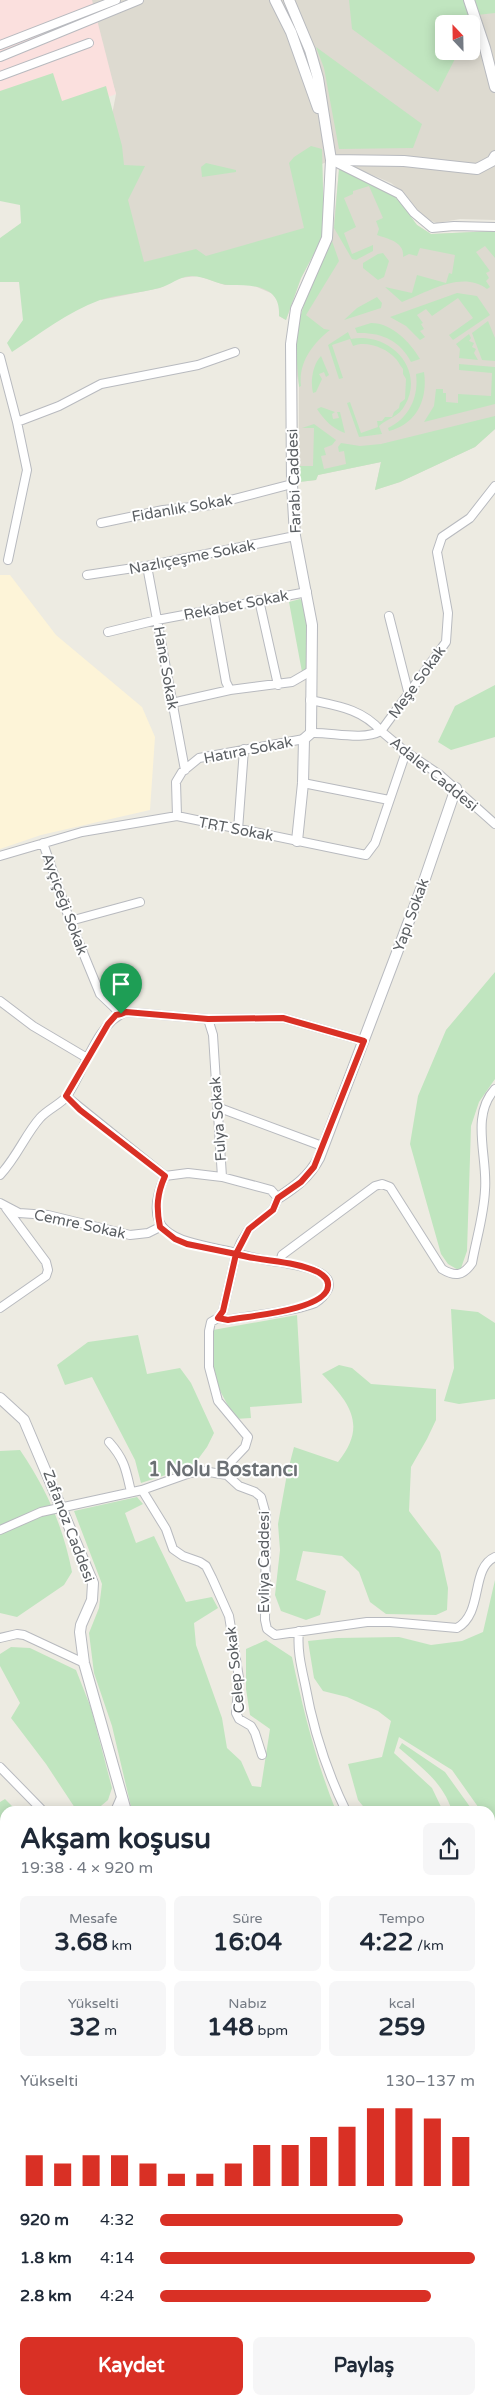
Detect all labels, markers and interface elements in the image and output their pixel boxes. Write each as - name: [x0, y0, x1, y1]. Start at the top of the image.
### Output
- north arrow: [435, 15, 480, 60]
- map controls: [435, 15, 480, 60]
- street label: Farabi Caddesi: [283, 428, 305, 534]
- street label: Fidanlık Sokak: [130, 490, 234, 526]
- street label: Nazlıçeşme Sokak: [127, 536, 257, 578]
- street label: Rekabet Sokak: [182, 586, 290, 624]
- street label: Hane Sokak: [150, 625, 182, 711]
- street label: Meşe Sokak: [385, 642, 449, 722]
- street label: Hatıra Sokak: [202, 733, 294, 767]
- street label: Adalet Caddesi: [386, 733, 482, 815]
- street label: TRT Sokak: [197, 813, 275, 845]
- street label: Ayçiçeği Sokak: [38, 851, 92, 957]
- street label: Yapı Sokak: [389, 876, 433, 954]
- pin: [100, 963, 142, 1014]
- icon: arrive: [107, 970, 135, 998]
- street label: Fulya Sokak: [206, 1076, 230, 1162]
- street label: Cemre Sokak: [32, 1205, 128, 1243]
- district label: 1 Nolu Bostancı: [148, 1458, 298, 1482]
- street label: Zafanoz Caddesi: [39, 1467, 99, 1585]
- street label: Evliya Caddesi: [255, 1511, 273, 1613]
- street label: Celep Sokak: [221, 1626, 249, 1714]
- text: Akşam koşusu: [20, 1822, 211, 1856]
- button: share: [423, 1823, 475, 1875]
- text: 19:38 · 4 × 920 m: [20, 1858, 153, 1878]
- text: Mesafe: [69, 1910, 117, 1927]
- text: Süre: [232, 1910, 263, 1927]
- text: Tempo: [379, 1910, 425, 1927]
- text: 3.68: [54, 1927, 108, 1957]
- text: 16:04: [213, 1927, 282, 1957]
- text: 4:22: [360, 1927, 413, 1957]
- text: km: [108, 1937, 132, 1954]
- text: /km: [413, 1937, 444, 1954]
- text: Yükselti: [68, 1995, 119, 2012]
- text: Nabız: [228, 1995, 267, 2012]
- text: kcal: [389, 1995, 415, 2012]
- text: 32: [69, 2012, 101, 2042]
- text: 148: [207, 2012, 254, 2042]
- text: 259: [378, 2012, 425, 2042]
- text: m: [101, 2022, 117, 2039]
- text: bpm: [254, 2022, 288, 2039]
- text: Yükselti: [20, 2071, 78, 2091]
- text: 130–137 m: [385, 2071, 475, 2091]
- text: 920 m: [20, 2210, 69, 2230]
- text: 4:32: [100, 2210, 134, 2230]
- text: 1.8 km: [20, 2248, 72, 2268]
- text: 4:14: [100, 2248, 134, 2268]
- text: 2.8 km: [20, 2286, 72, 2306]
- text: 4:24: [100, 2286, 134, 2306]
- button: Kaydet: [20, 2337, 243, 2395]
- button: Paylaş: [253, 2337, 475, 2395]

